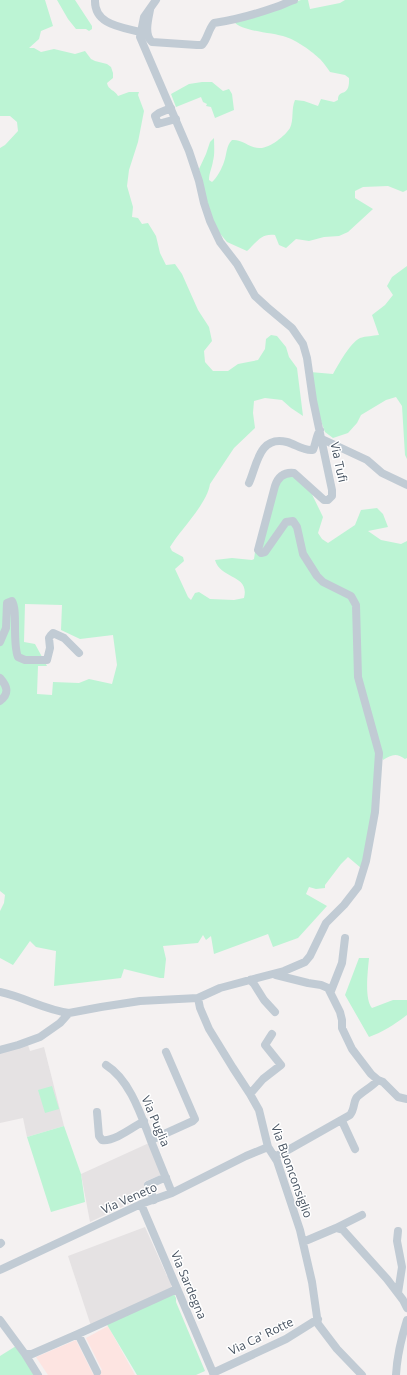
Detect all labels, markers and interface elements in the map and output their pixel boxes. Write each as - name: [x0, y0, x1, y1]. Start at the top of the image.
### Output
- street label: Via Tufi: [326, 440, 352, 484]
- street label: Via Puglia: [138, 1093, 174, 1149]
- street label: Via Buonconsiglio: [267, 1122, 317, 1220]
- street label: Via Veneto: [98, 1178, 160, 1218]
- street label: Via Sardegna: [167, 1248, 211, 1322]
- street label: Via Ca' Rotte: [226, 1313, 296, 1359]

